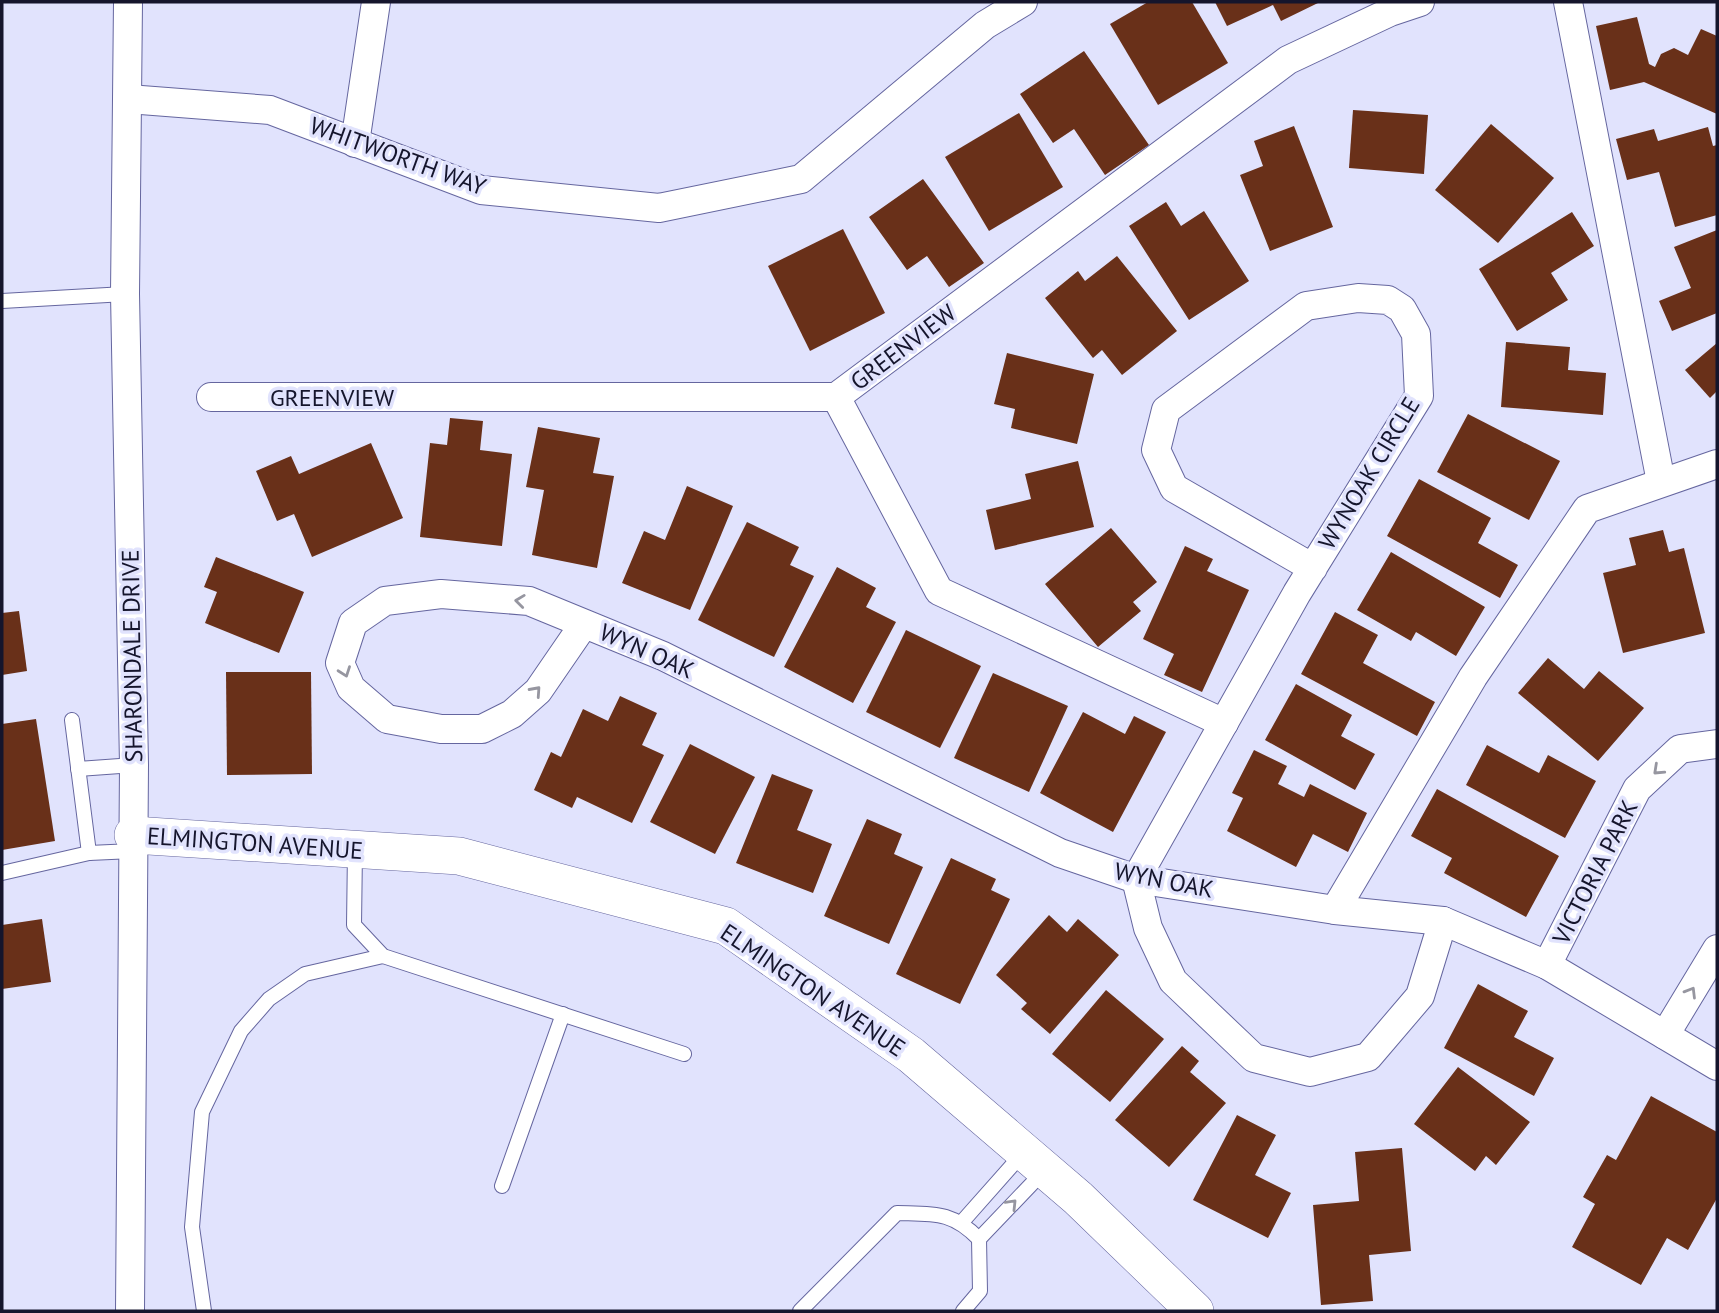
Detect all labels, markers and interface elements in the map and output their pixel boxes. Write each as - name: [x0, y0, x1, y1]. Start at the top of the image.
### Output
- street label: WHITWORTH WAY: [306, 110, 491, 202]
- street label: GREENVIEW: [844, 297, 962, 397]
- street label: GREENVIEW: [270, 382, 394, 413]
- street label: WYNOAK CIRCLE: [1311, 391, 1427, 555]
- street label: SHARONDALE DRIVE: [115, 549, 149, 763]
- one-way arrow: [515, 594, 526, 609]
- street label: WYN OAK: [595, 616, 699, 686]
- one-way arrow: [337, 666, 351, 678]
- one-way arrow: [528, 686, 540, 699]
- one-way arrow: [1653, 761, 1666, 774]
- street label: VICTORIA PARK: [1545, 795, 1645, 950]
- street label: ELMINGTON AVENUE: [146, 820, 364, 866]
- street label: WYN OAK: [1112, 855, 1216, 905]
- street label: ELMINGTON AVENUE: [715, 917, 911, 1063]
- one-way arrow: [1683, 987, 1696, 1000]
- one-way arrow: [1004, 1199, 1017, 1212]

